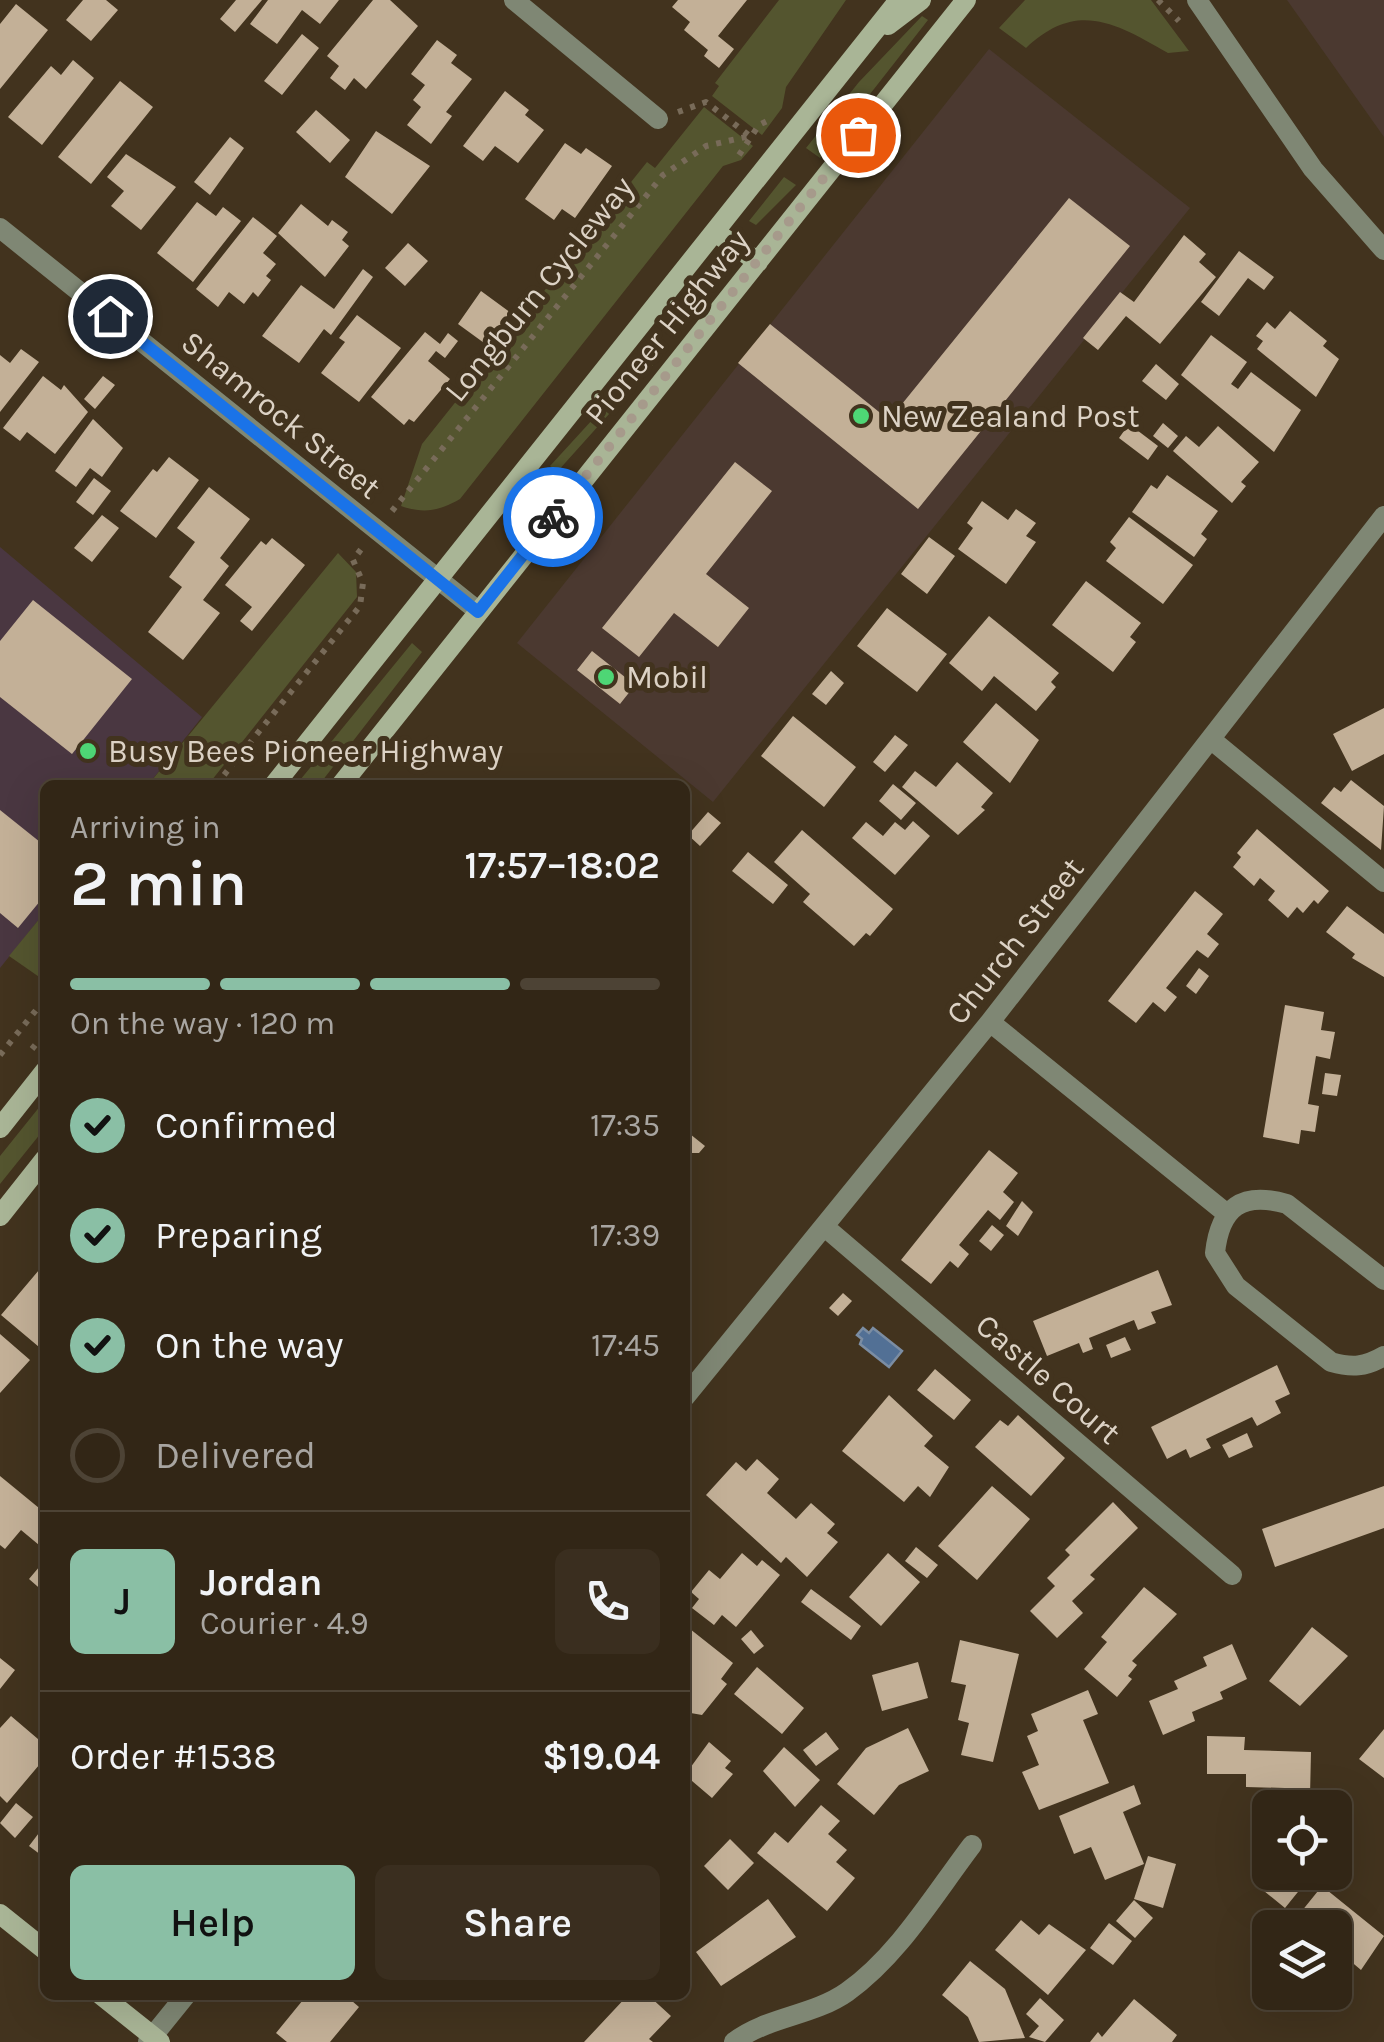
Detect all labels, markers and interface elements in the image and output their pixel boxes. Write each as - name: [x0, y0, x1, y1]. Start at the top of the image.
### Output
- pin: [816, 93, 901, 178]
- icon: bag: [831, 108, 886, 163]
- street label: Longburn Cycleway: [437, 169, 641, 409]
- street label: Pioneer Highway: [577, 222, 757, 432]
- pin: [68, 274, 153, 359]
- icon: home: [83, 289, 138, 344]
- street label: Shamrock Street: [174, 323, 388, 507]
- place label: New Zealand Post: [881, 398, 1140, 435]
- marker: New Zealand Post: [850, 405, 872, 427]
- courier: [503, 467, 603, 567]
- icon: bike: [526, 490, 581, 545]
- place label: Mobil: [626, 659, 708, 696]
- marker: Mobil: [595, 666, 617, 688]
- place label: Busy Bees Pioneer Highway: [108, 733, 503, 770]
- marker: Busy Bees Pioneer Highway: [77, 740, 99, 762]
- text: Arriving in: [70, 809, 221, 846]
- text: 17:57–18:02: [465, 843, 660, 888]
- text: 2 min: [70, 845, 247, 921]
- street label: Church Street: [939, 850, 1091, 1032]
- text: On the way · 120 m: [70, 1005, 335, 1042]
- icon: check: [70, 1098, 125, 1153]
- text: Confirmed: [155, 1103, 338, 1148]
- text: 17:35: [590, 1107, 660, 1144]
- icon: check: [70, 1208, 125, 1263]
- text: Preparing: [155, 1213, 322, 1258]
- text: 17:39: [590, 1217, 660, 1254]
- street label: Castle Court: [968, 1306, 1128, 1452]
- icon: check: [70, 1318, 125, 1373]
- text: On the way: [155, 1323, 343, 1368]
- text: 17:45: [591, 1327, 660, 1364]
- text: Delivered: [155, 1433, 316, 1478]
- button: phone: [555, 1549, 660, 1654]
- text: Jordan: [200, 1560, 323, 1605]
- text: J: [114, 1579, 131, 1624]
- text: Courier · 4.9: [200, 1605, 369, 1642]
- text: Order #1538: [70, 1734, 277, 1779]
- text: $19.04: [542, 1734, 660, 1779]
- map controls: [1252, 1790, 1352, 2010]
- button: locate: [1252, 1790, 1352, 1890]
- button: Help: [70, 1865, 355, 1980]
- button: Share: [375, 1865, 660, 1980]
- button: layers: [1252, 1910, 1352, 2010]

